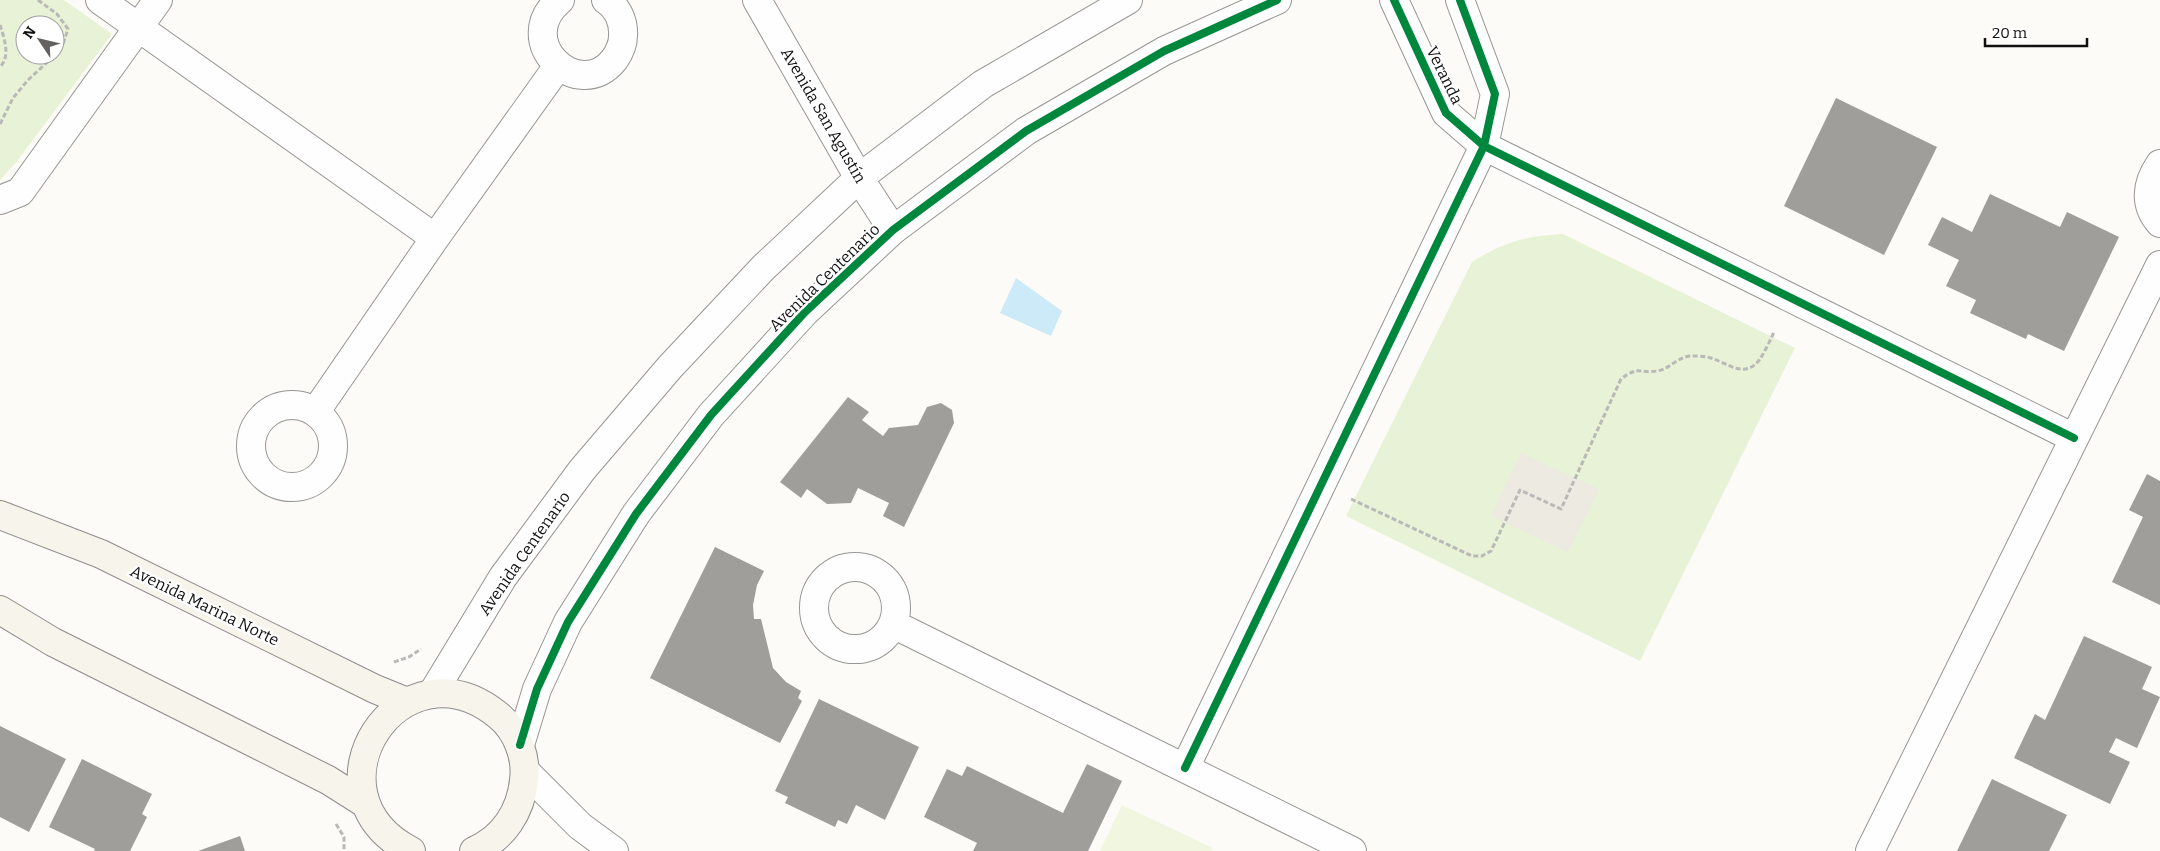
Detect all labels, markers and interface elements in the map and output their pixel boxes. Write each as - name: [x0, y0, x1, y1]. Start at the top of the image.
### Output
- north arrow: [15, 15, 65, 65]
- scale bar: [1985, 15, 2088, 47]
- text: N: [20, 23, 40, 42]
- text: 20 m: [1992, 24, 2028, 42]
- street label: Veranda: [1422, 43, 1467, 108]
- street label: Avenida San Agustín: [777, 44, 870, 186]
- street label: Avenida Centenario: [765, 220, 884, 335]
- street label: Avenida Centenario: [475, 488, 574, 619]
- street label: Avenida Marina Norte: [127, 561, 282, 650]

